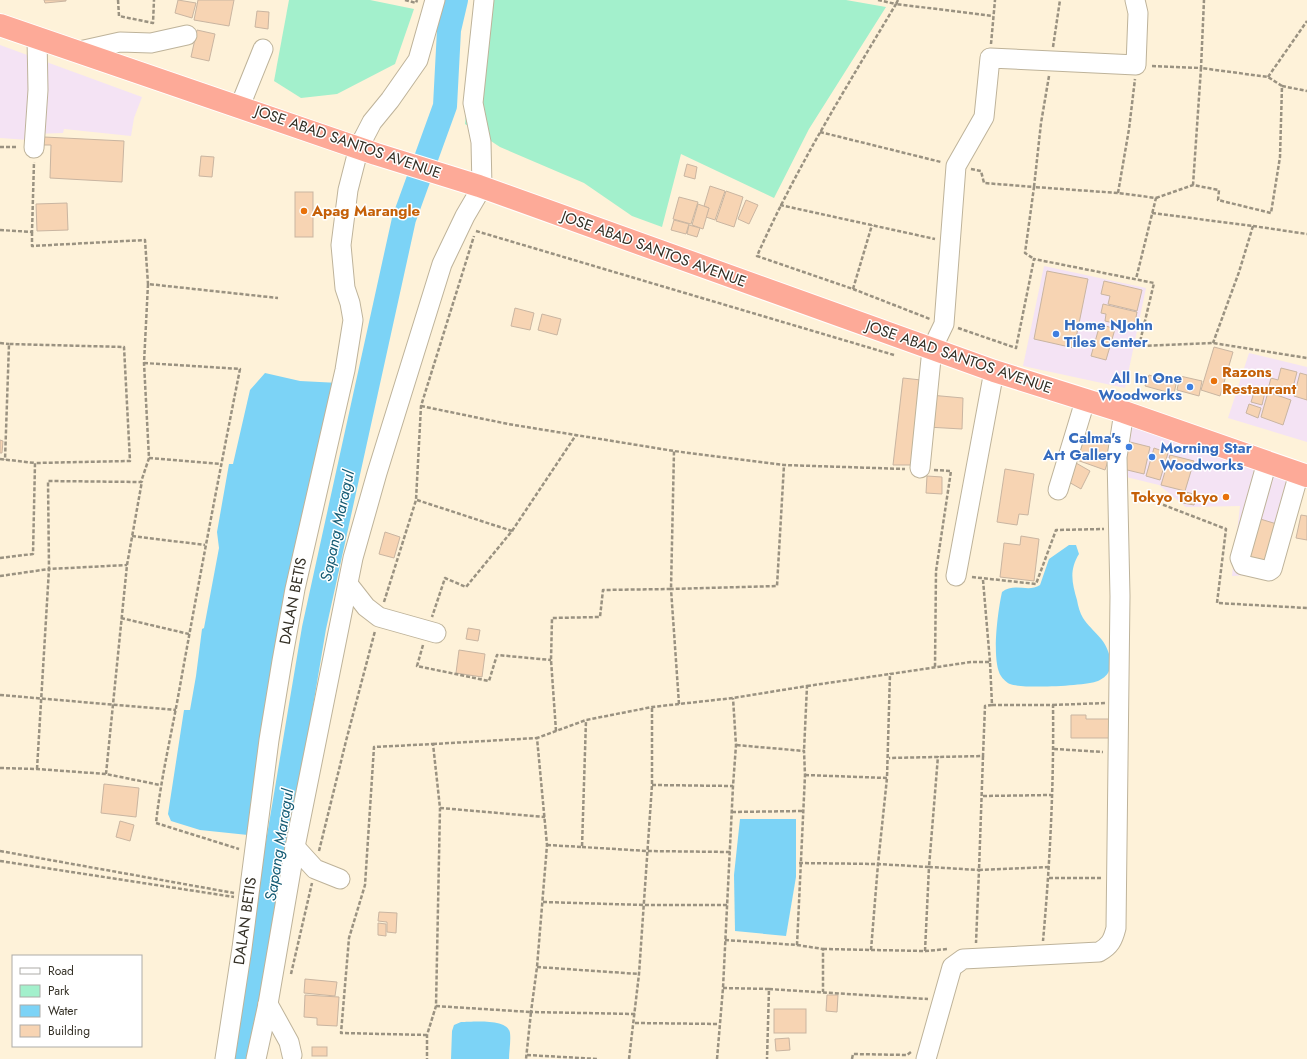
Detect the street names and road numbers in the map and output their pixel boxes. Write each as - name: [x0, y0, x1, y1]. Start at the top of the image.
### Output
- street label: JOSE ABAD SANTOS AVENUE: [250, 99, 444, 184]
- street label: JOSE ABAD SANTOS AVENUE: [557, 205, 750, 293]
- street label: JOSE ABAD SANTOS AVENUE: [861, 314, 1055, 399]
- street label: DALAN BETIS: [274, 556, 312, 646]
- street label: DALAN BETIS: [228, 876, 262, 966]

